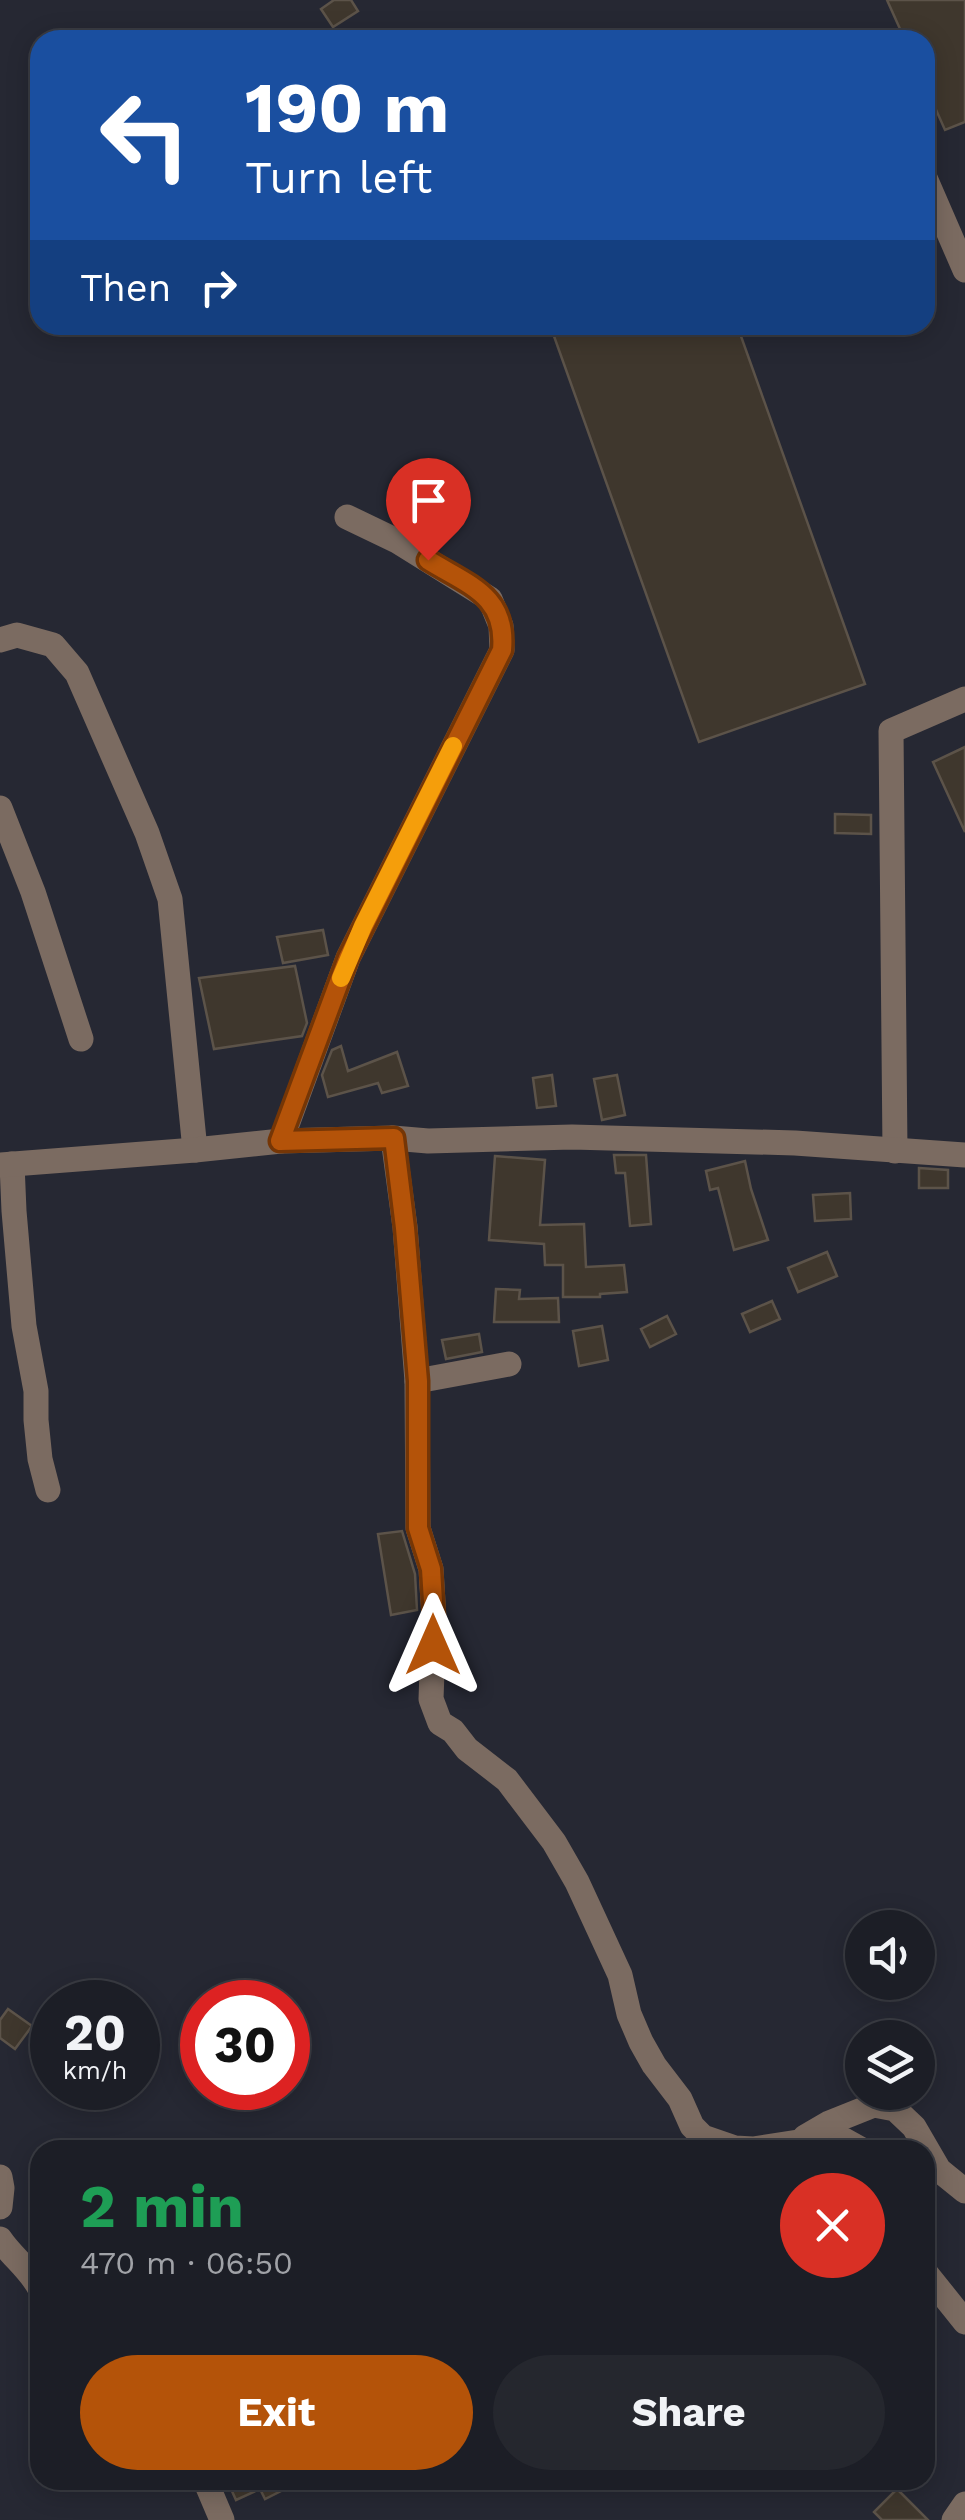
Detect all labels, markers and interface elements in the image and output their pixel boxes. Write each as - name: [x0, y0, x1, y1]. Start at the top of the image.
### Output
- text: 190 m: [245, 67, 449, 149]
- icon: left: [80, 70, 210, 200]
- text: Turn left: [245, 151, 432, 204]
- icon: right: [191, 260, 246, 315]
- text: Then: [80, 266, 171, 310]
- pin: [386, 458, 471, 561]
- icon: arrive: [401, 473, 456, 528]
- position arrow: [381, 1593, 485, 1697]
- map controls: [845, 1910, 935, 2110]
- button: sound: [845, 1910, 935, 2000]
- speed limit sign: 30: [180, 1980, 310, 2110]
- text: 20: [64, 2003, 126, 2062]
- button: layers: [845, 2020, 935, 2110]
- text: km/h: [63, 2056, 127, 2085]
- text: 2 min: [80, 2171, 244, 2242]
- button: close: [780, 2173, 885, 2278]
- text: 470 m · 06:50: [80, 2244, 293, 2282]
- button: Exit: [80, 2355, 473, 2470]
- button: Share: [493, 2355, 885, 2470]

